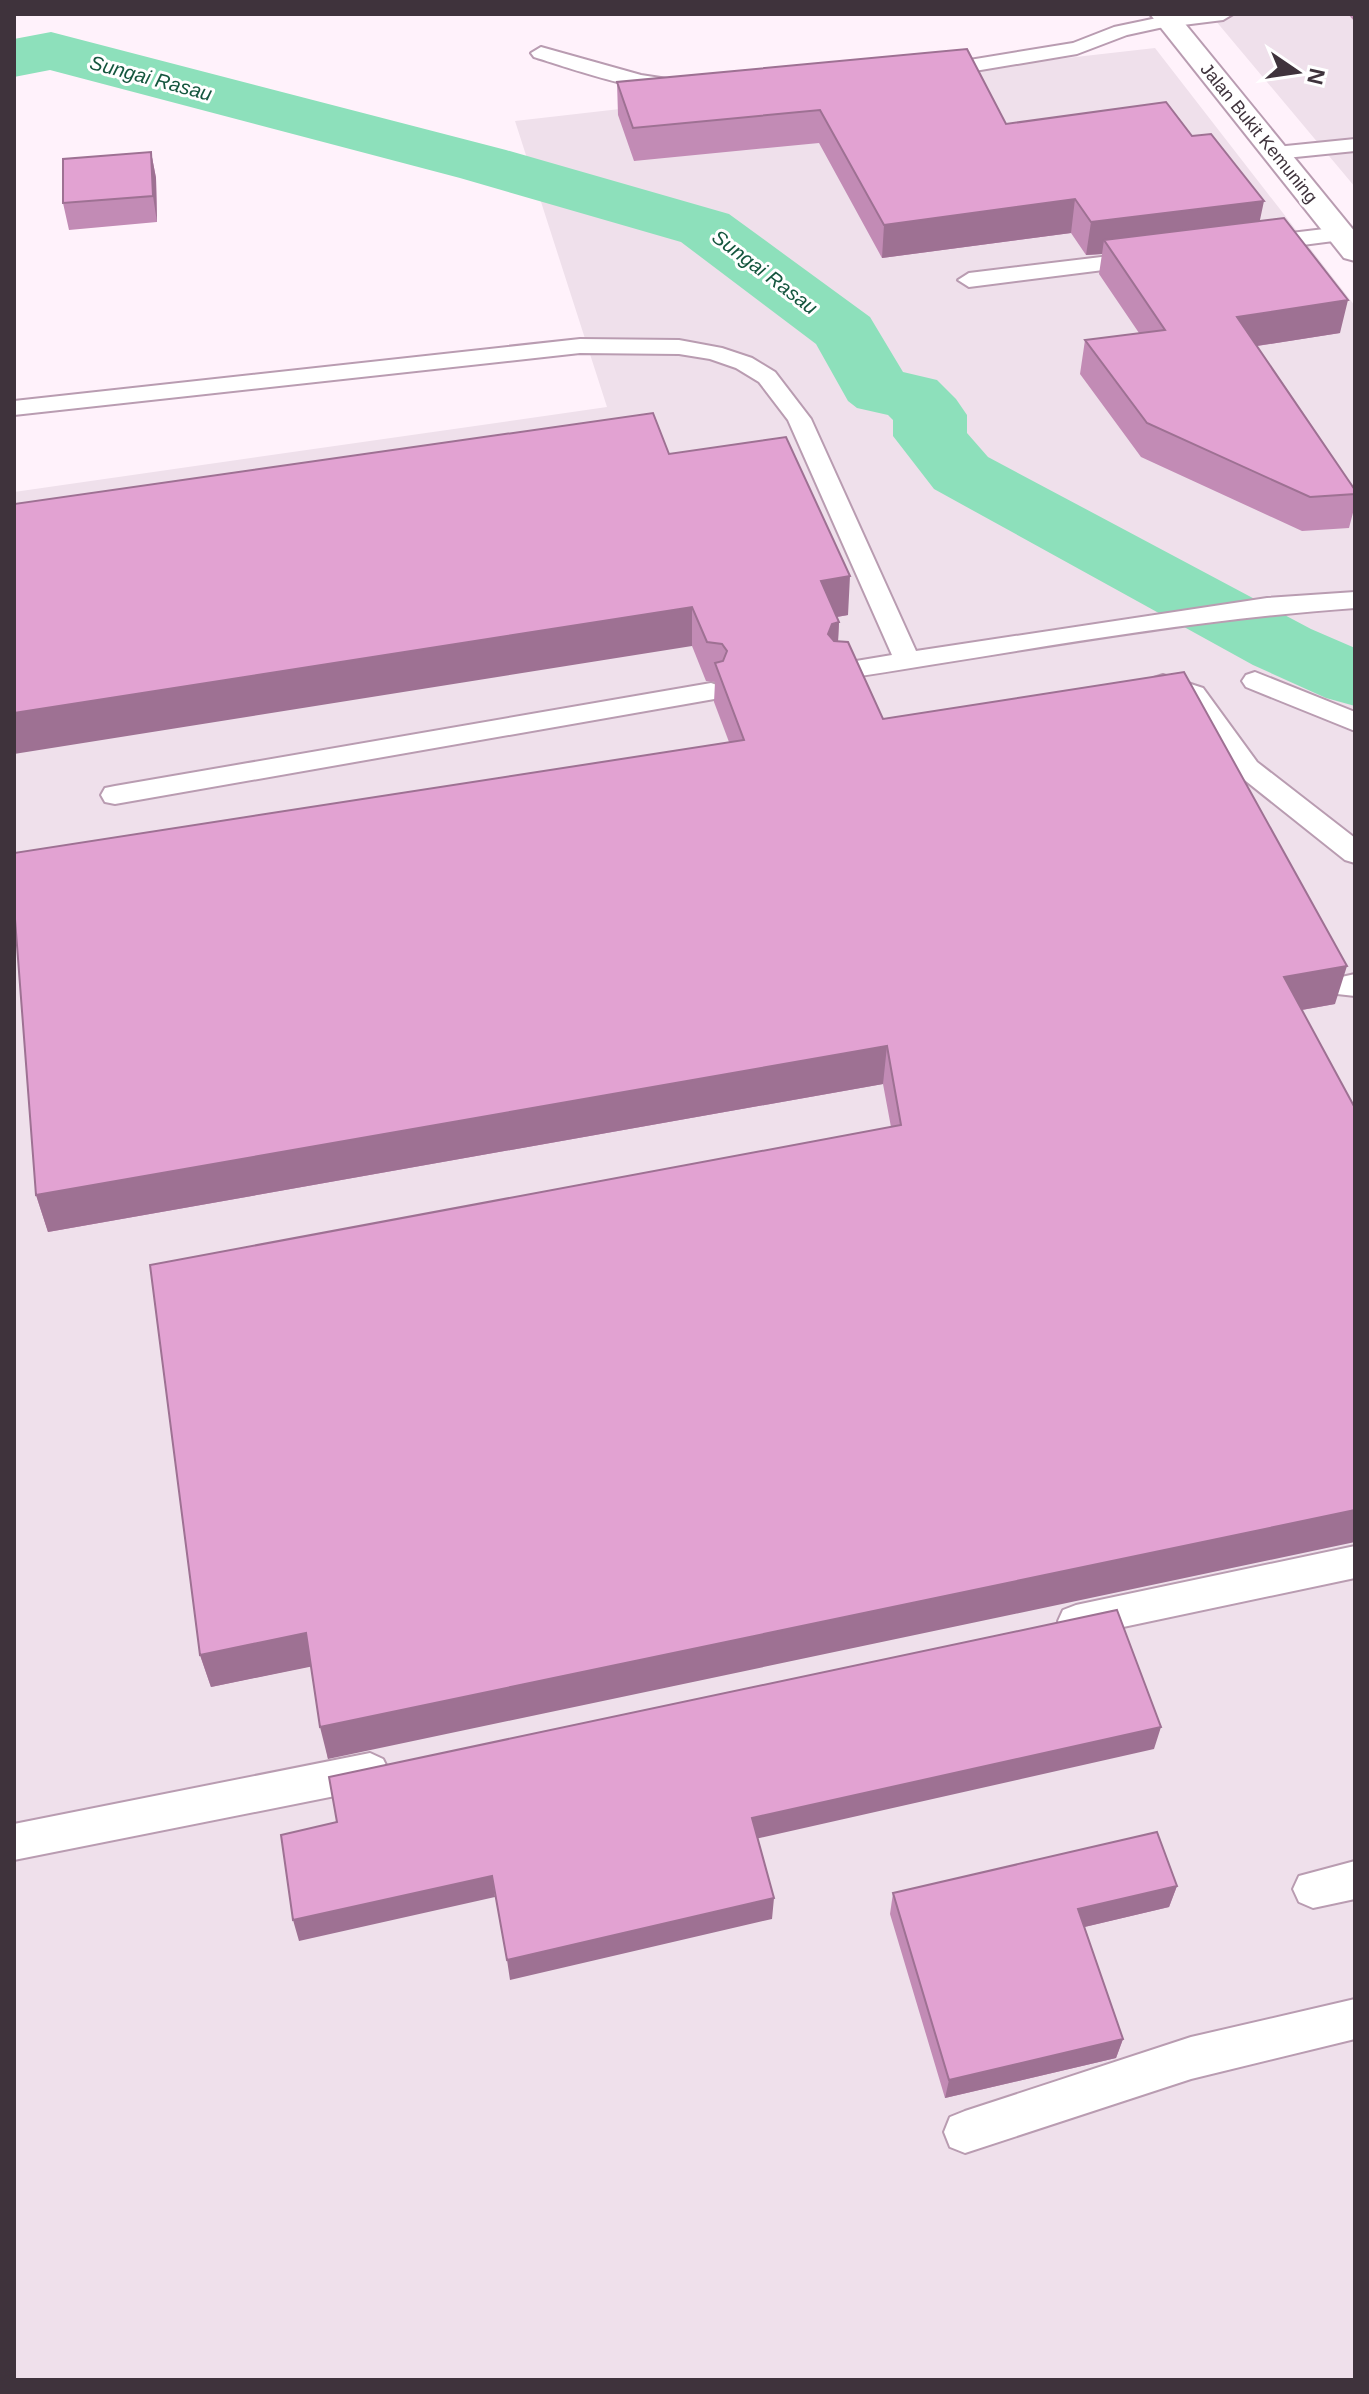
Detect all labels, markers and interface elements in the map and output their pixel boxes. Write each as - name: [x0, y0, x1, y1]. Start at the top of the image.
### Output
- north arrow: [1257, 32, 1337, 112]
- water label: Sungai Rasau: [87, 51, 215, 105]
- street label: Jalan Bukit Kemuning: [1196, 59, 1322, 207]
- text: N: [1302, 66, 1330, 87]
- water label: Sungai Rasau: [708, 225, 822, 319]

